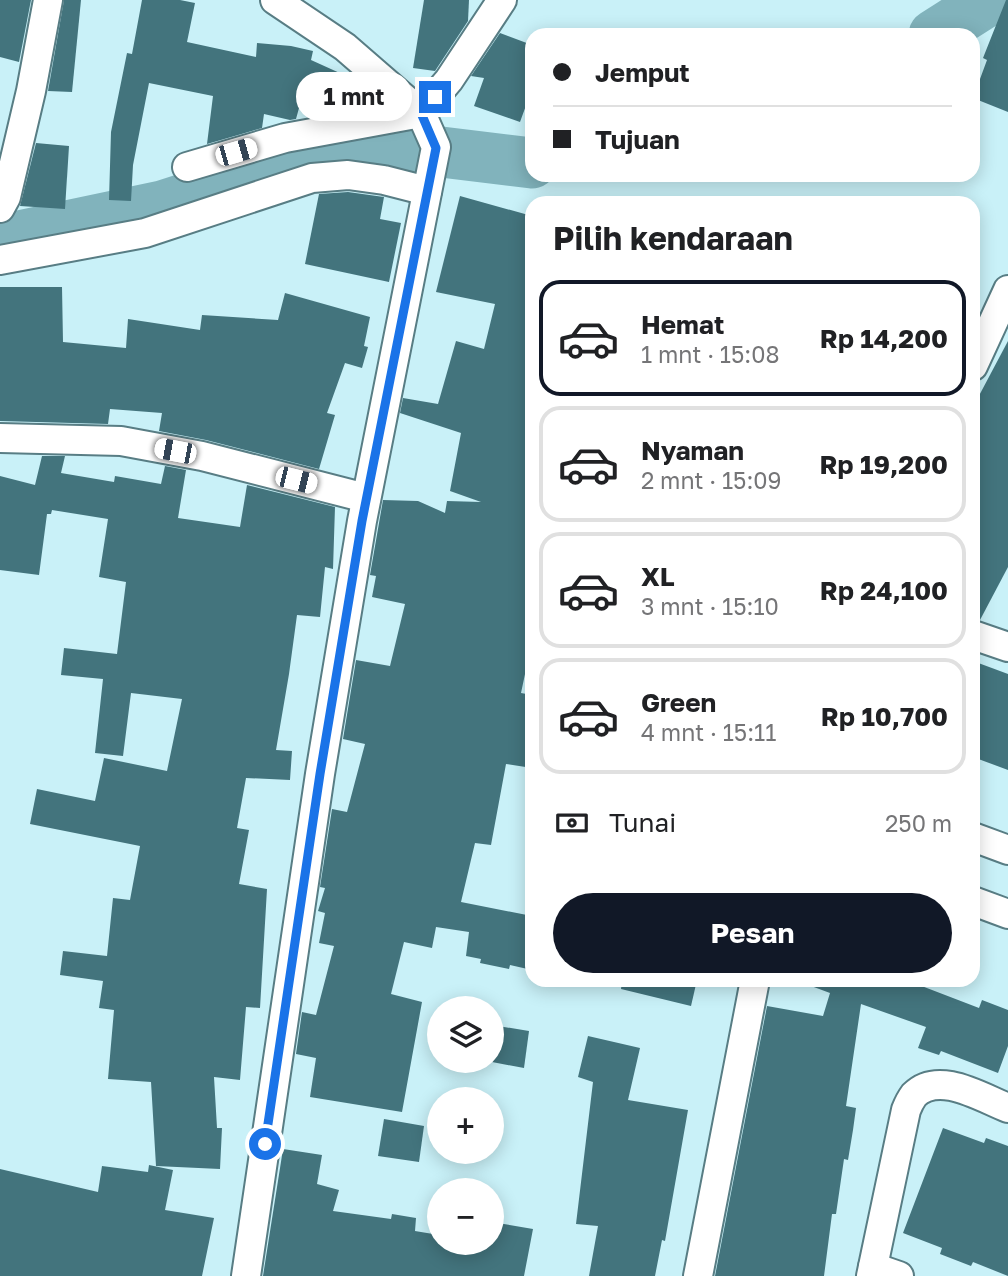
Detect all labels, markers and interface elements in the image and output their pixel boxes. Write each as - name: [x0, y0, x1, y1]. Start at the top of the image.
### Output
- text: Jemput: [595, 57, 690, 88]
- callout: 1 mnt: [295, 72, 410, 122]
- route end: [419, 81, 451, 113]
- text: 1 mnt: [324, 82, 384, 110]
- text: Tujuan: [595, 124, 680, 155]
- car: [213, 136, 260, 168]
- text: Pilih kendaraan: [553, 219, 793, 257]
- icon: car: [557, 307, 620, 370]
- text: Hemat: [641, 309, 724, 340]
- text: Rp 14,200: [820, 323, 948, 354]
- text: 1 mnt · 15:08: [641, 340, 779, 368]
- icon: car: [557, 433, 620, 496]
- text: Nyaman: [641, 435, 744, 466]
- car: [153, 437, 198, 465]
- text: Rp 19,200: [820, 449, 948, 480]
- car: [274, 465, 319, 495]
- text: 2 mnt · 15:09: [641, 466, 782, 494]
- icon: car: [557, 559, 620, 622]
- text: XL: [641, 561, 675, 592]
- text: Rp 24,100: [820, 575, 948, 606]
- text: 3 mnt · 15:10: [641, 592, 779, 620]
- icon: car: [557, 685, 620, 748]
- text: Green: [641, 687, 716, 718]
- text: Rp 10,700: [821, 701, 948, 732]
- text: 4 mnt · 15:11: [641, 718, 776, 746]
- icon: cash: [553, 804, 591, 842]
- text: Tunai: [609, 807, 676, 838]
- text: 250 m: [885, 809, 952, 837]
- button: Pesan: [553, 893, 952, 973]
- map controls: [427, 996, 504, 1255]
- button: layers: [427, 996, 504, 1073]
- button: +: [427, 1087, 504, 1164]
- route start: [249, 1128, 281, 1160]
- button: −: [427, 1178, 504, 1255]

